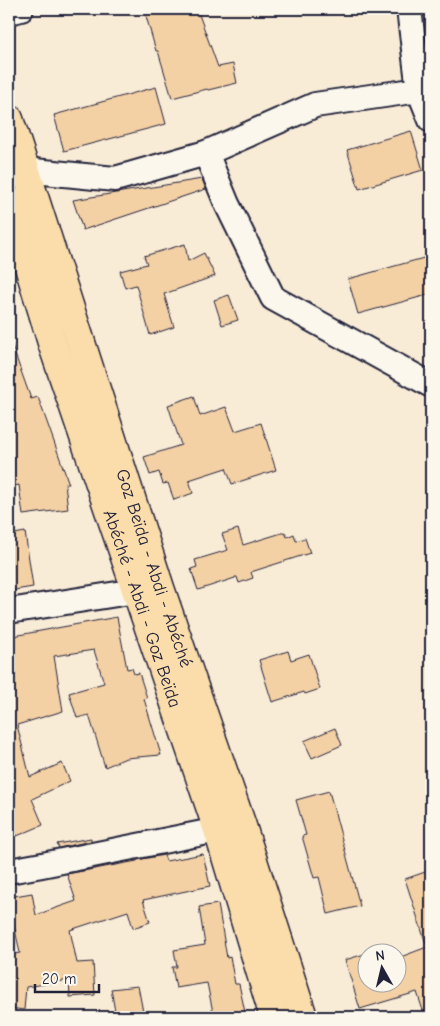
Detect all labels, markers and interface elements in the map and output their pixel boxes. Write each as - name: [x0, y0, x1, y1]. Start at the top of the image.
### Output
- street label: Goz Beïda - Abdi - Abéché: [111, 466, 197, 670]
- street label: Abéché - Abdi - Goz Beïda: [99, 507, 186, 710]
- north arrow: [358, 944, 408, 994]
- text: N: [375, 947, 386, 965]
- scale bar: [35, 961, 99, 993]
- text: 20 m: [42, 970, 76, 988]

